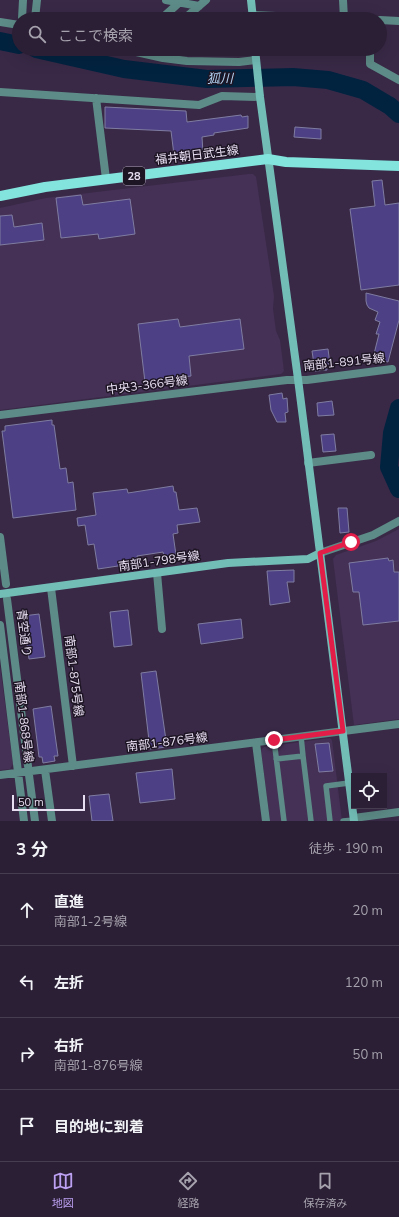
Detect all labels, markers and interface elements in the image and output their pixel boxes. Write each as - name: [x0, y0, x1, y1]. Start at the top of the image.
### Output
- search box: [12, 12, 387, 56]
- icon: search: [26, 23, 48, 45]
- text: ここで検索: [58, 26, 133, 45]
- water label: 狐川: [207, 70, 235, 86]
- street label: 福井朝日武生線: [154, 142, 240, 167]
- road number: 28: [123, 167, 145, 185]
- street label: 南部1-891号線: [302, 350, 385, 373]
- street label: 中央3-366号線: [105, 372, 189, 397]
- route start: [342, 533, 360, 551]
- street label: 南部1-798号線: [117, 547, 201, 574]
- street label: 青空通り: [14, 608, 35, 658]
- street label: 南部1-875号線: [62, 634, 87, 718]
- street label: 南部1-868号線: [12, 680, 37, 764]
- street label: 南部1-876号線: [125, 729, 209, 754]
- route end: [265, 731, 283, 749]
- map controls: [351, 773, 387, 809]
- button: locate: [351, 773, 387, 809]
- scale bar: [12, 793, 85, 812]
- text: 50 m: [18, 795, 44, 809]
- text: 3 分: [16, 838, 48, 859]
- text: 徒歩 · 190 m: [309, 840, 383, 856]
- text: 直進: [54, 892, 84, 911]
- icon: ahead: [16, 899, 38, 921]
- text: 20 m: [353, 902, 383, 918]
- text: 南部1-2号線: [54, 913, 127, 929]
- icon: left: [16, 971, 38, 993]
- text: 左折: [54, 973, 84, 992]
- text: 120 m: [345, 974, 383, 990]
- text: 右折: [54, 1036, 84, 1055]
- icon: right: [16, 1043, 38, 1065]
- text: 50 m: [353, 1046, 383, 1062]
- text: 南部1-876号線: [54, 1057, 143, 1073]
- icon: arrive: [16, 1115, 38, 1137]
- text: 目的地に到着: [54, 1117, 144, 1136]
- tab: 地図: [52, 1170, 74, 1210]
- tab: 経路: [177, 1170, 199, 1210]
- tab: 保存済み: [303, 1170, 347, 1210]

